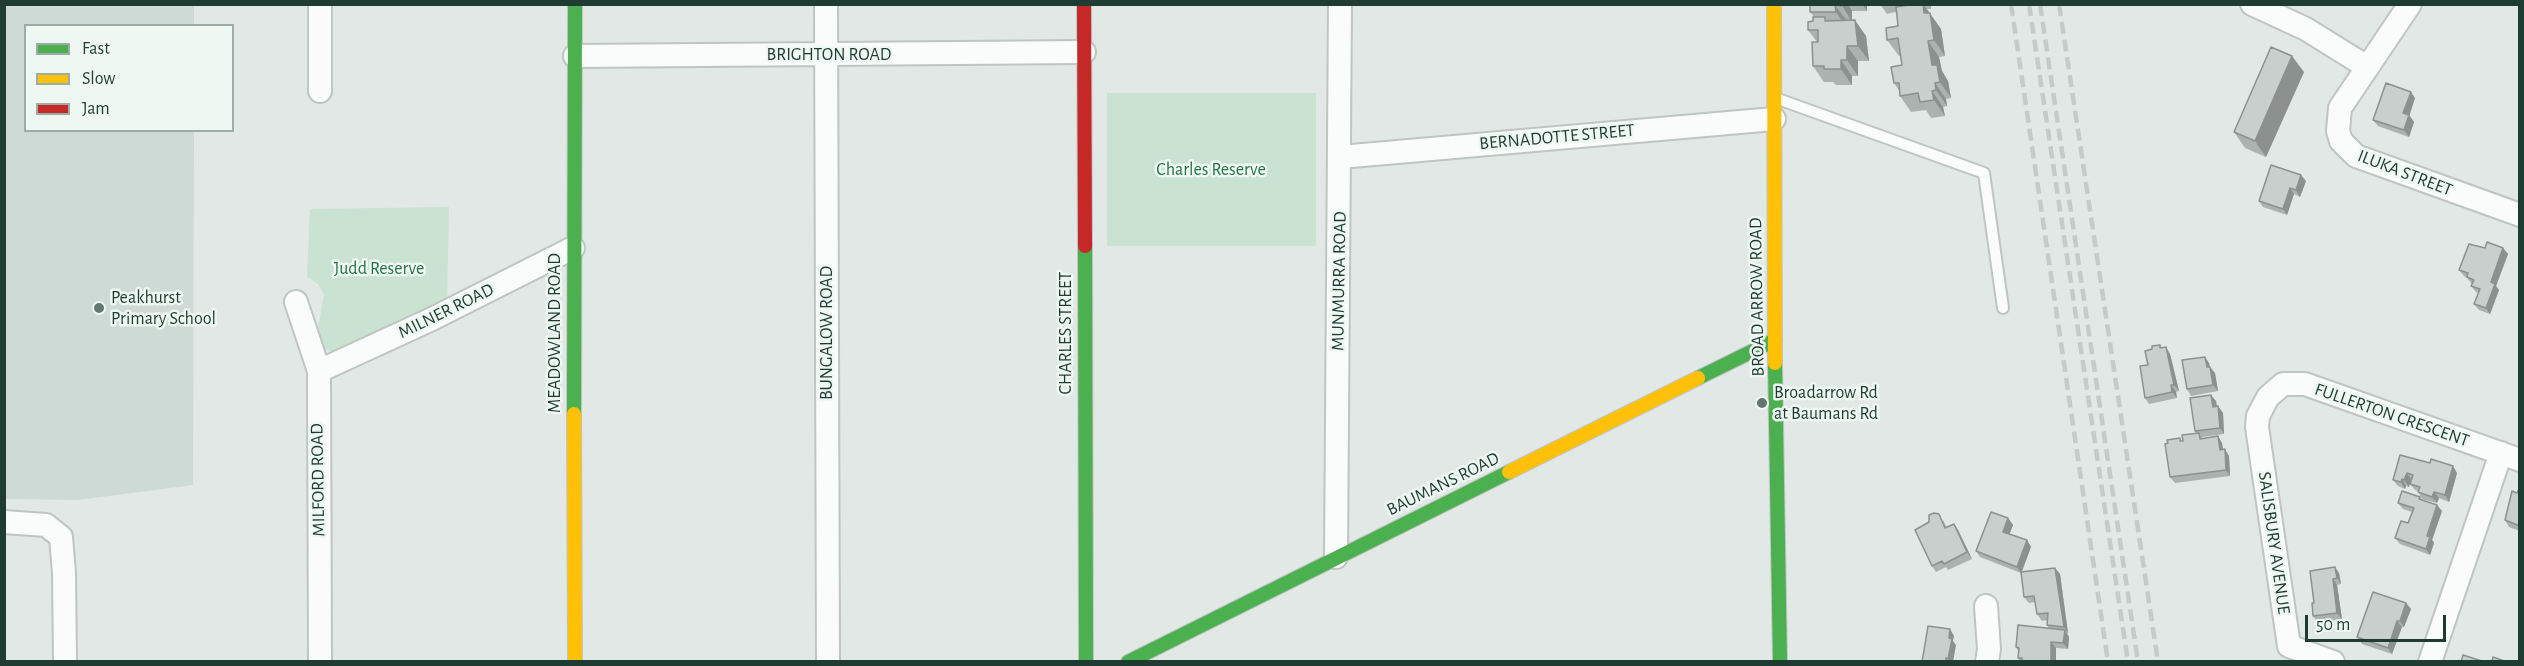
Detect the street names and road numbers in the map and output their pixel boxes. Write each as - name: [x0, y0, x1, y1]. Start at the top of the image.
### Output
- street label: BRIGHTON ROAD: [767, 44, 891, 66]
- street label: BERNADOTTE STREET: [1478, 119, 1636, 155]
- street label: ILUKA STREET: [2354, 145, 2456, 201]
- street label: MUNMURRA ROAD: [1327, 211, 1351, 351]
- street label: BROAD ARROW ROAD: [1745, 217, 1769, 377]
- street label: MEADOWLAND ROAD: [544, 253, 566, 413]
- street label: BUNGALOW ROAD: [816, 266, 838, 400]
- street label: CHARLES STREET: [1055, 272, 1077, 394]
- street label: MILNER ROAD: [395, 279, 497, 343]
- street label: FULLERTON CRESCENT: [2312, 378, 2472, 452]
- street label: MILFORD ROAD: [306, 423, 330, 537]
- street label: BAUMANS ROAD: [1383, 447, 1503, 521]
- street label: SALISBURY AVENUE: [2253, 470, 2295, 616]

